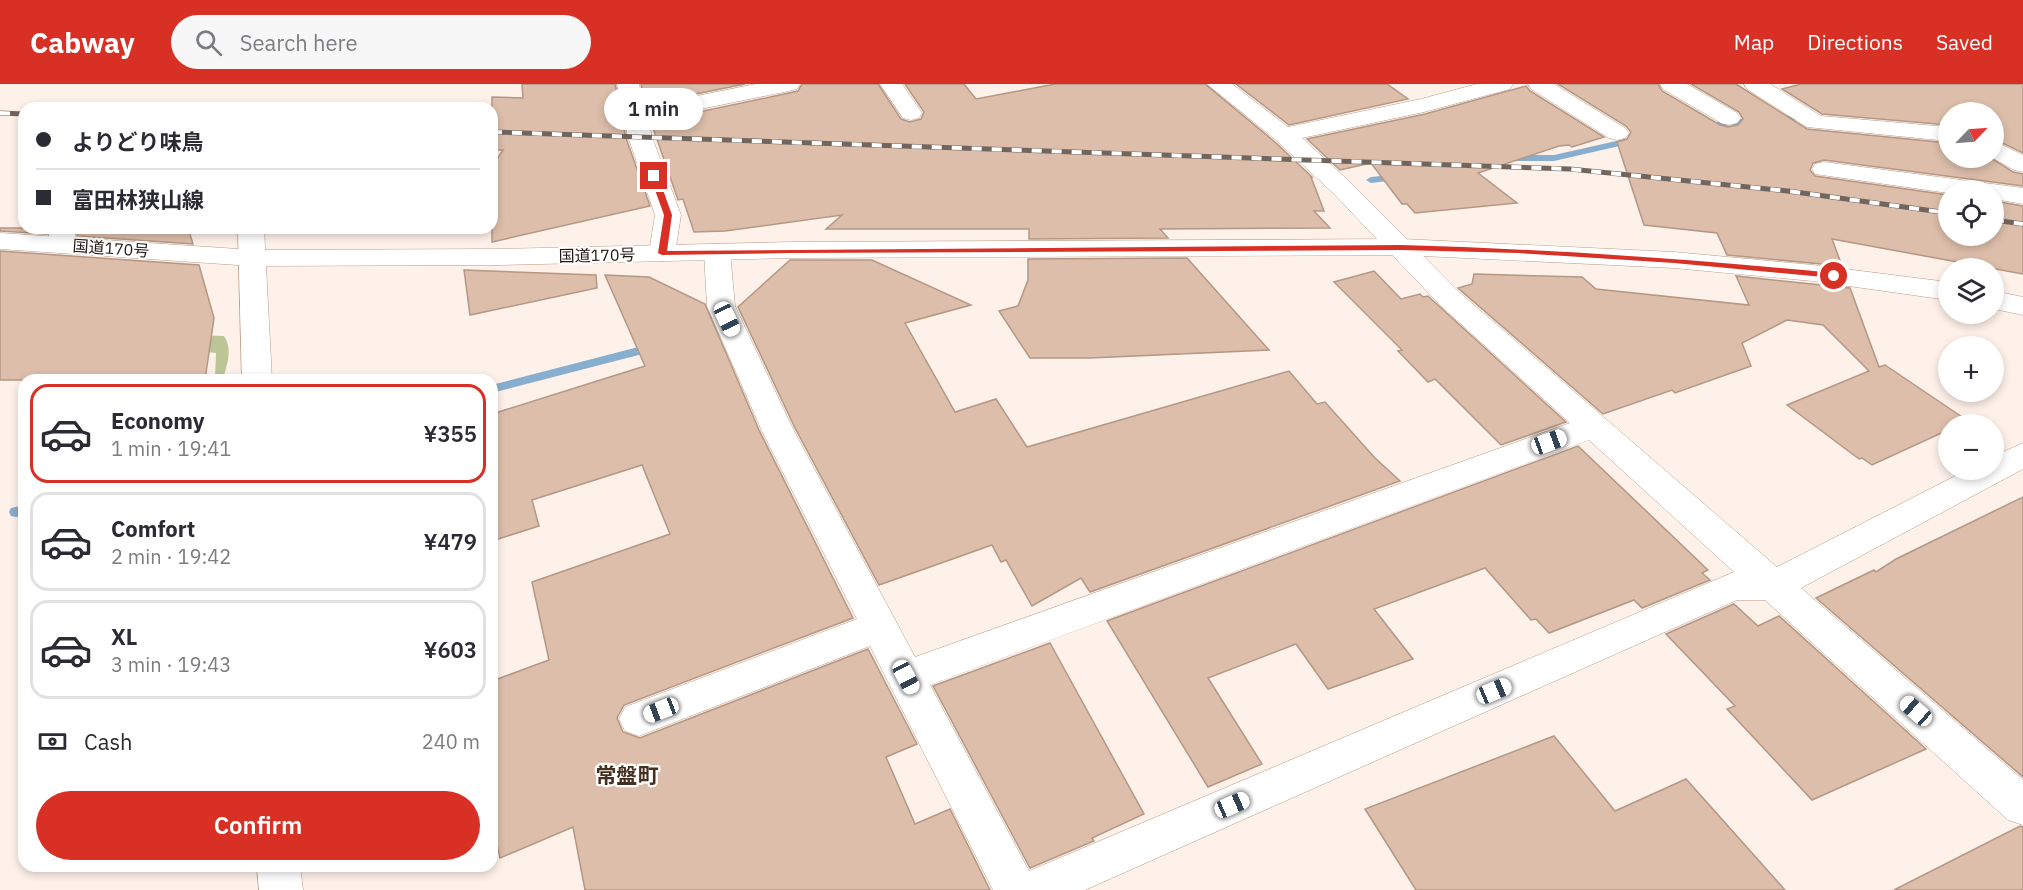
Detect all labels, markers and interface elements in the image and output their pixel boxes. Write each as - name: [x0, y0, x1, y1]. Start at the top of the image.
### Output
- search box: [171, 15, 591, 69]
- text: Cabway: [30, 24, 135, 61]
- icon: search: [192, 26, 225, 59]
- text: Search here: [240, 28, 358, 57]
- text: Map: [1734, 28, 1774, 56]
- text: Directions: [1807, 28, 1903, 56]
- text: Saved: [1936, 28, 1993, 56]
- callout: 1 min: [604, 89, 704, 131]
- text: 1 min: [628, 95, 679, 122]
- north arrow: [1938, 102, 2004, 168]
- map controls: [1938, 102, 2004, 480]
- text: よりどり味鳥: [72, 127, 204, 156]
- route end: [640, 162, 667, 189]
- button: locate: [1938, 180, 2004, 246]
- text: 富田林狭山線: [72, 185, 204, 214]
- street label: 国道170号: [72, 235, 150, 261]
- street label: 国道170号: [558, 244, 636, 266]
- button: layers: [1938, 258, 2004, 324]
- route start: [1820, 262, 1847, 289]
- car: [711, 299, 743, 339]
- button: +: [1938, 336, 2004, 402]
- text: Economy: [111, 406, 205, 435]
- icon: car: [39, 407, 93, 461]
- button: −: [1938, 414, 2004, 480]
- text: ¥355: [423, 419, 477, 448]
- car: [1529, 427, 1569, 457]
- text: 1 min · 19:41: [111, 435, 231, 462]
- text: Comfort: [111, 514, 195, 543]
- icon: car: [39, 515, 93, 569]
- text: ¥479: [423, 527, 477, 556]
- text: 2 min · 19:42: [111, 543, 231, 570]
- text: XL: [111, 622, 137, 651]
- icon: car: [39, 623, 93, 677]
- text: ¥603: [423, 635, 477, 664]
- text: 3 min · 19:43: [111, 651, 231, 678]
- car: [890, 657, 922, 697]
- car: [1474, 676, 1514, 706]
- car: [1897, 692, 1935, 730]
- car: [641, 695, 681, 725]
- icon: cash: [36, 725, 69, 758]
- text: Cash: [84, 727, 133, 756]
- text: 240 m: [422, 728, 480, 755]
- district label: 常盤町: [596, 761, 659, 789]
- car: [1212, 789, 1252, 821]
- button: Confirm: [36, 791, 480, 860]

